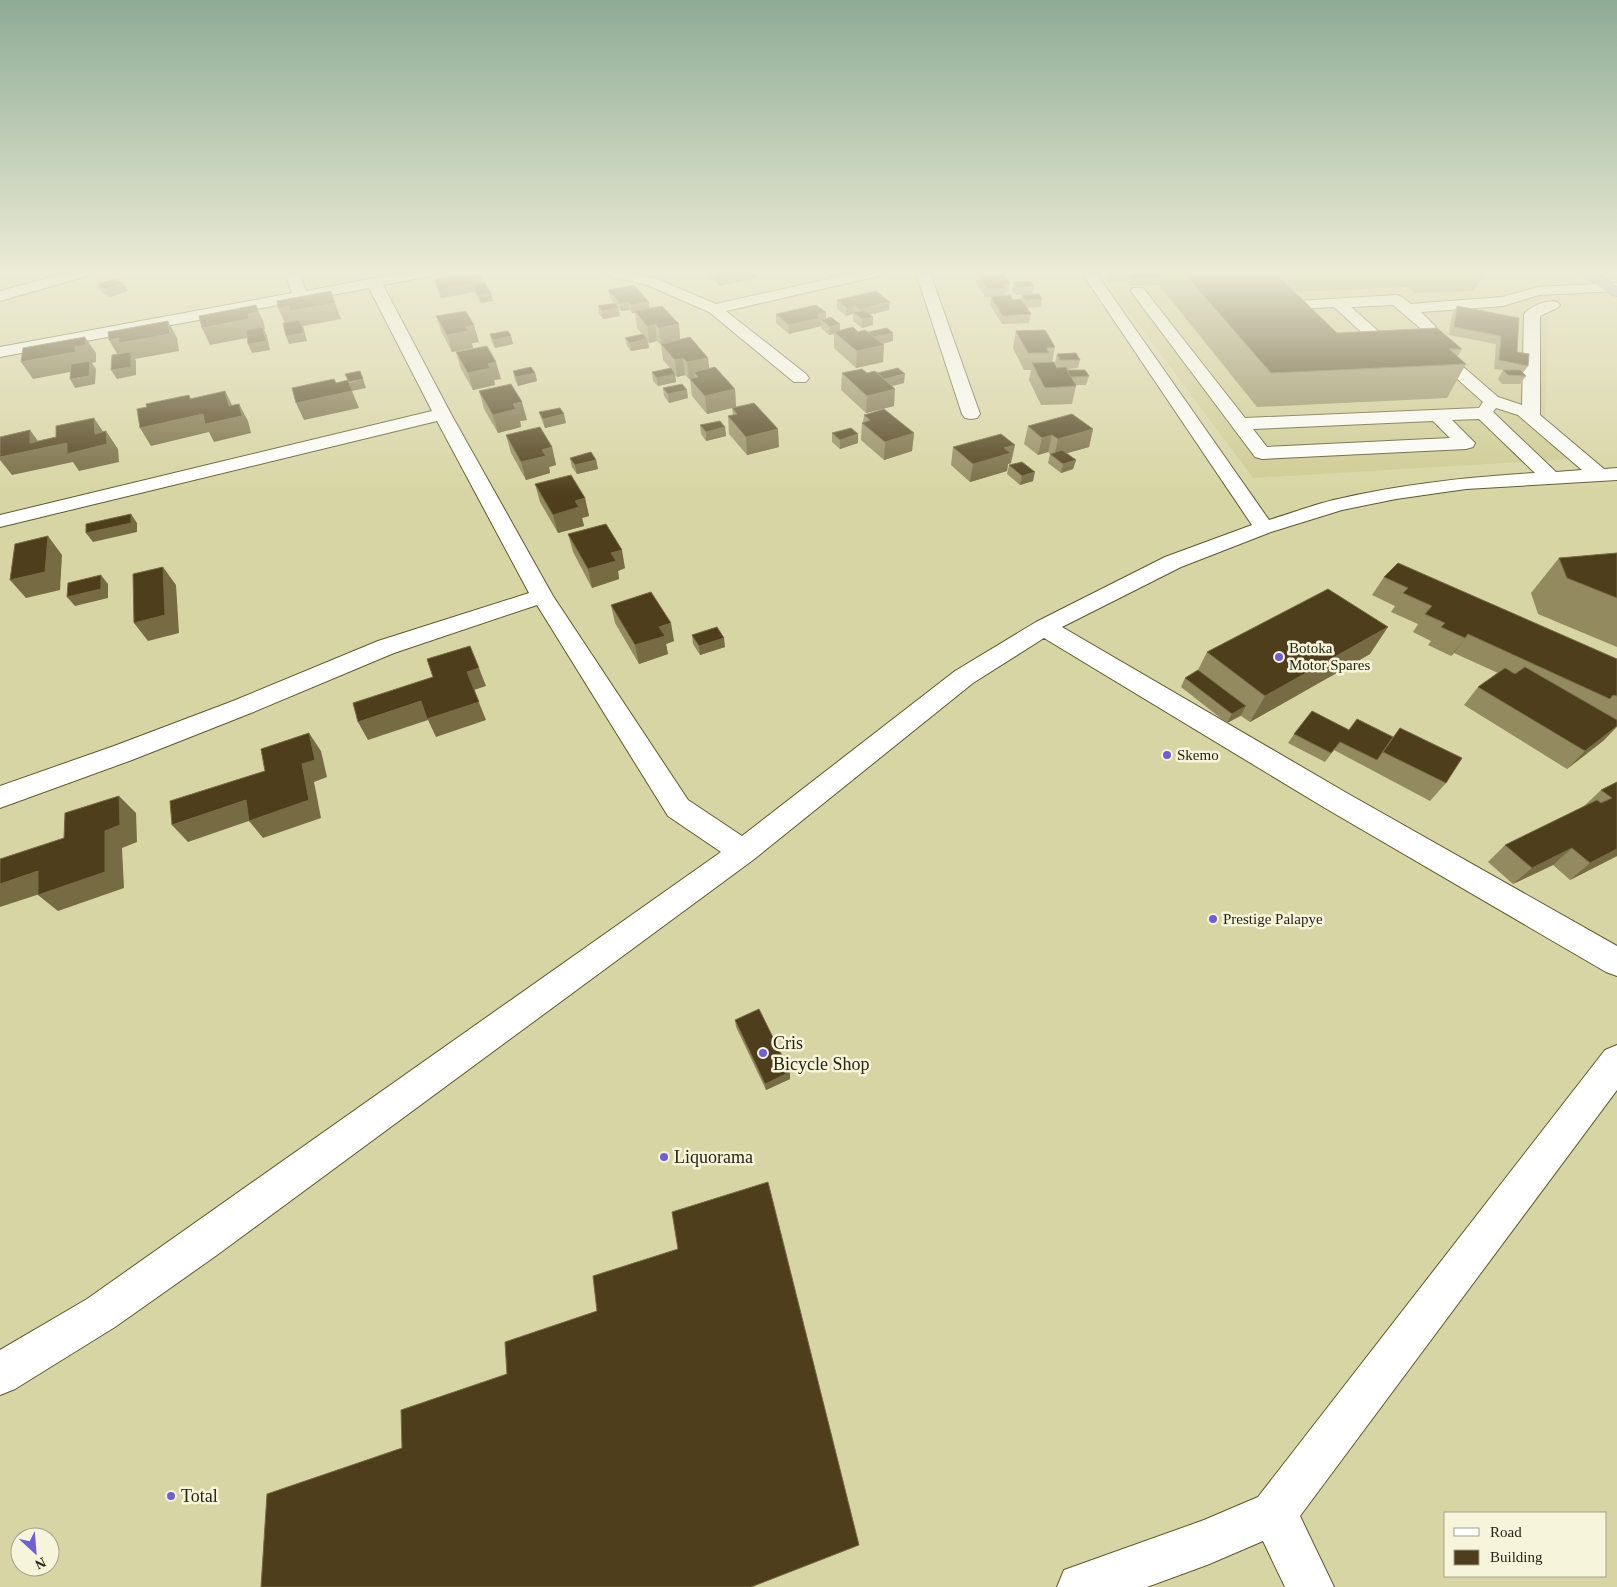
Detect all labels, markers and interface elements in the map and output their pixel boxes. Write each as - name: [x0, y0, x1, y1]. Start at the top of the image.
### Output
- place label: Botoka Motor Spares: [1289, 640, 1370, 673]
- marker: Botoka Motor Spares: [1273, 651, 1285, 663]
- place label: Skemo: [1177, 747, 1219, 763]
- marker: Skemo: [1161, 749, 1173, 761]
- place label: Prestige Palapye: [1223, 911, 1323, 927]
- marker: Prestige Palapye: [1207, 913, 1219, 925]
- place label: Cris Bicycle Shop: [773, 1033, 870, 1074]
- marker: Cris Bicycle Shop: [757, 1047, 769, 1059]
- place label: Liquorama: [674, 1147, 753, 1167]
- marker: Liquorama: [658, 1151, 670, 1163]
- place label: Total: [181, 1486, 218, 1506]
- marker: Total: [165, 1490, 177, 1502]
- legend: [1444, 1512, 1607, 1577]
- text: Road: [1490, 1524, 1522, 1540]
- north arrow: [10, 1527, 60, 1577]
- text: Building: [1490, 1549, 1543, 1565]
- text: N: [33, 1554, 48, 1572]

